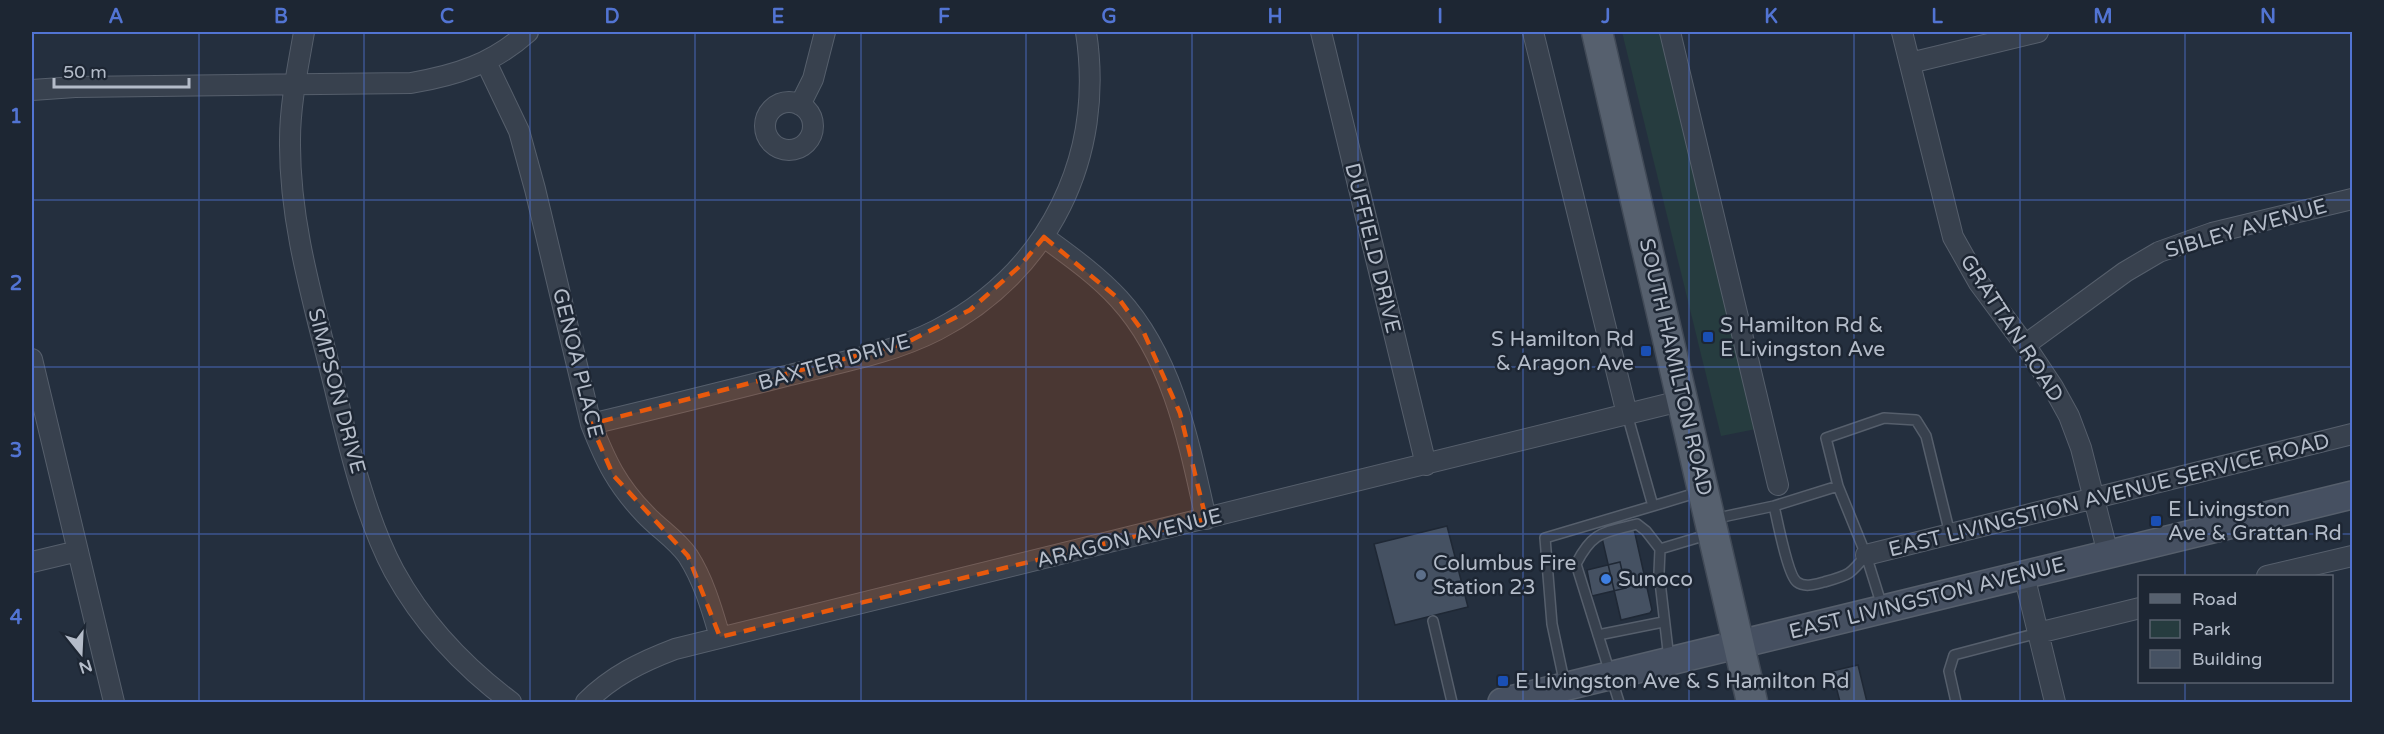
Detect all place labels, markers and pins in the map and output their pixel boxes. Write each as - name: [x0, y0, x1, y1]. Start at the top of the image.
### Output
- place label: S Hamilton Rd & E Livingston Ave: [1720, 313, 1885, 362]
- place label: S Hamilton Rd & Aragon Ave: [1491, 327, 1634, 376]
- marker: S Hamilton Rd & E Livingston Ave: [1701, 330, 1715, 344]
- marker: S Hamilton Rd & Aragon Ave: [1639, 344, 1653, 358]
- place label: E Livingston Ave & Grattan Rd: [2168, 497, 2342, 546]
- marker: E Livingston Ave & Grattan Rd: [2149, 514, 2163, 528]
- place label: Columbus Fire Station 23: [1433, 551, 1576, 600]
- place label: Sunoco: [1618, 567, 1693, 592]
- marker: Columbus Fire Station 23: [1414, 568, 1428, 582]
- marker: Sunoco: [1599, 572, 1613, 586]
- place label: E Livingston Ave & S Hamilton Rd: [1515, 669, 1849, 694]
- marker: E Livingston Ave & S Hamilton Rd: [1496, 674, 1510, 688]

